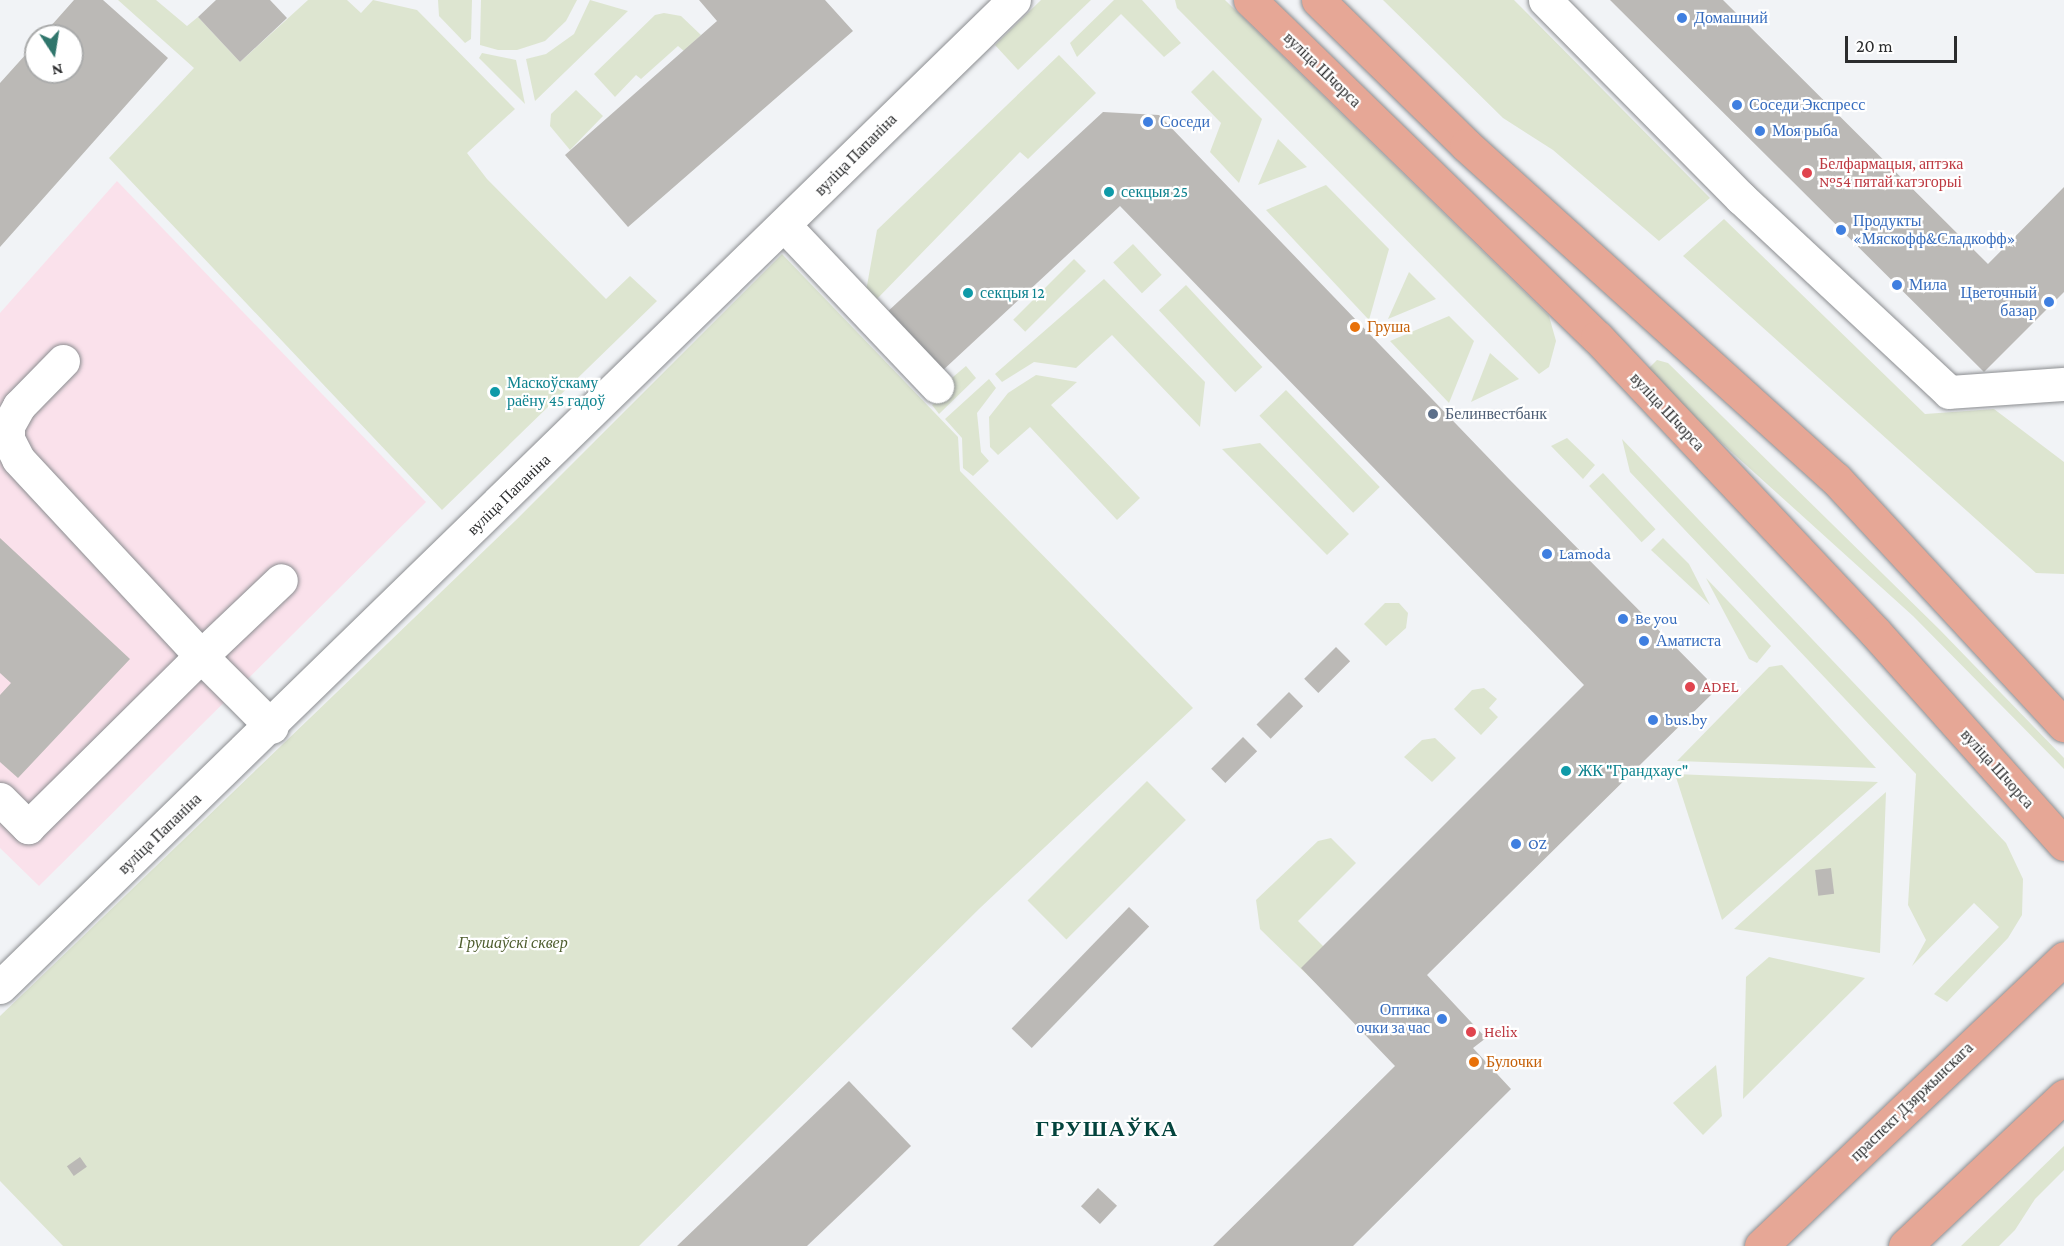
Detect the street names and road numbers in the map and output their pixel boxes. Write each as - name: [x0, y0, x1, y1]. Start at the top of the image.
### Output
- street label: вуліца Шчорса: [1279, 28, 1365, 112]
- street label: вуліца Папаніна: [811, 110, 901, 200]
- street label: вуліца Шчорса: [1626, 369, 1708, 455]
- street label: вуліца Папаніна: [463, 451, 555, 539]
- street label: вуліца Шчорса: [1956, 725, 2038, 813]
- street label: вуліца Папаніна: [114, 790, 206, 878]
- street label: праспект Дзяржынскага: [1847, 1039, 1977, 1165]

